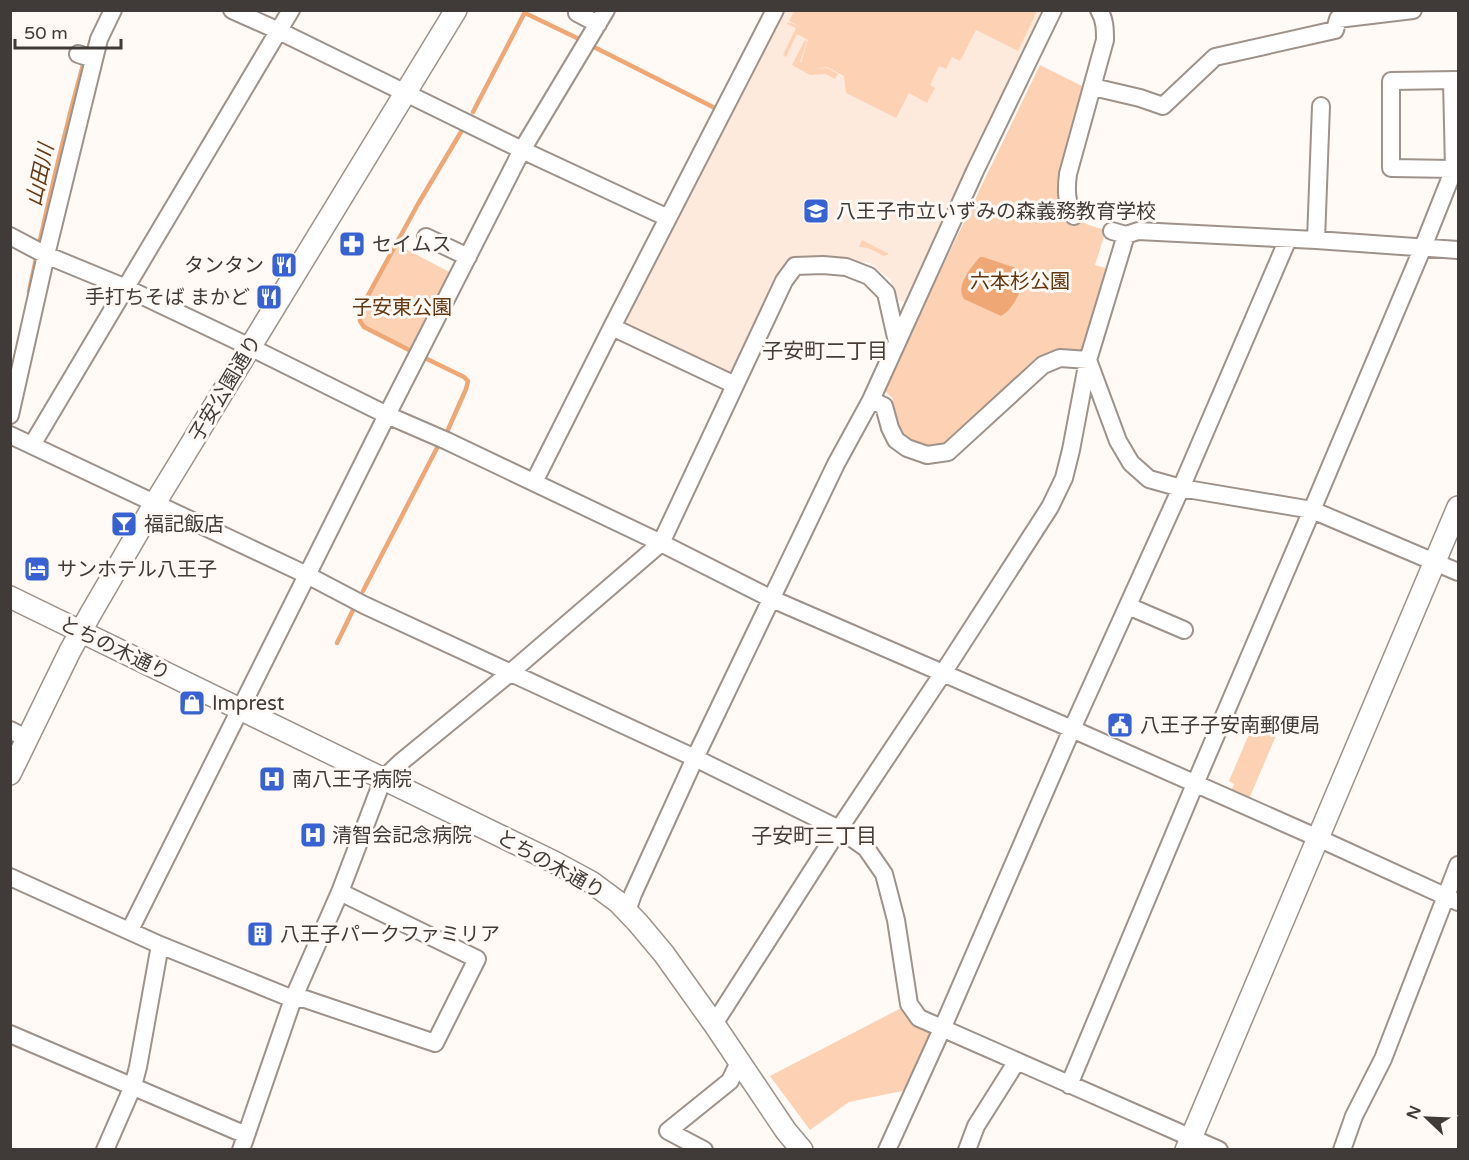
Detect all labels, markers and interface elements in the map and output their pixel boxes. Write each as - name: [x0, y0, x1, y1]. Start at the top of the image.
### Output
- scale bar: [15, 12, 122, 50]
- text: 50 m: [24, 22, 68, 44]
- water label: 山田川: [22, 140, 60, 209]
- school or university icon: 八王子市立いずみの森義務教育学校: [801, 196, 831, 226]
- place label: 八王子市立いずみの森義務教育学校: [836, 200, 1156, 224]
- pharmacy icon: セイムス: [337, 229, 367, 259]
- place label: セイムス: [372, 233, 452, 257]
- restaurant icon: タンタン: [269, 250, 299, 280]
- place label: タンタン: [184, 254, 264, 278]
- park label: 六本杉公園: [970, 270, 1070, 294]
- restaurant icon: 手打ちそば まかど: [254, 282, 284, 312]
- place label: 手打ちそば まかど: [85, 286, 250, 310]
- park label: 子安東公園: [352, 296, 452, 320]
- street label: 子安公園通り: [185, 331, 267, 446]
- district label: 子安町二丁目: [762, 339, 888, 364]
- bar icon: 福記飯店: [109, 509, 139, 539]
- place label: 福記飯店: [144, 513, 224, 537]
- hotel icon: サンホテル八王子: [22, 554, 52, 584]
- place label: サンホテル八王子: [57, 558, 217, 582]
- street label: とちの木通り: [55, 612, 174, 686]
- shop icon: Imprest: [177, 688, 207, 718]
- place label: Imprest: [212, 692, 285, 716]
- public building icon: 八王子子安南郵便局: [1105, 710, 1135, 740]
- place label: 八王子子安南郵便局: [1140, 714, 1320, 738]
- hospital icon: 南八王子病院: [257, 764, 287, 794]
- place label: 南八王子病院: [292, 768, 412, 792]
- hospital icon: 清智会記念病院: [298, 820, 328, 850]
- place label: 清智会記念病院: [332, 824, 472, 848]
- district label: 子安町三丁目: [751, 824, 877, 849]
- street label: とちの木通り: [492, 825, 609, 904]
- building icon: 八王子パークファミリア: [245, 919, 275, 949]
- place label: 八王子パークファミリア: [280, 923, 500, 947]
- north arrow: [1397, 1088, 1457, 1148]
- text: N: [1402, 1103, 1426, 1122]

